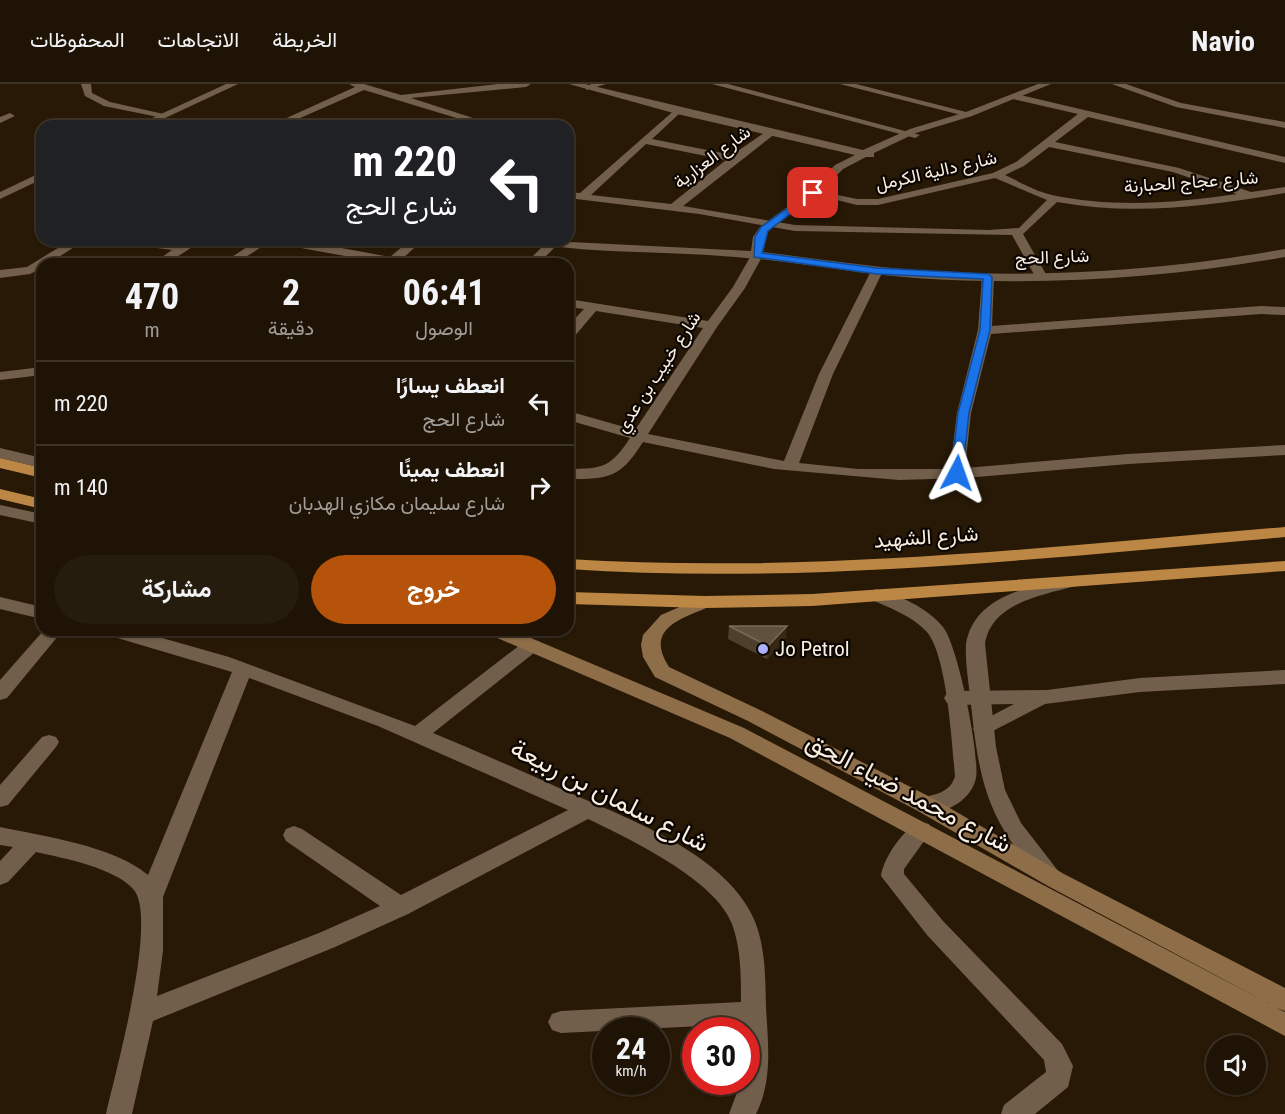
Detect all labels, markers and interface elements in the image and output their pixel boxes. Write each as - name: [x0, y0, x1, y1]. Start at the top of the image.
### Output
- text: Navio: [1191, 25, 1255, 58]
- text: المحفوظات: [30, 28, 125, 52]
- text: الاتجاهات: [158, 28, 239, 52]
- text: الخريطة: [272, 28, 337, 52]
- street label: شارع العزارية: [669, 121, 756, 194]
- text: 220 m: [352, 137, 457, 186]
- icon: left: [478, 144, 556, 222]
- street label: شارع دالية الكرمل: [873, 146, 999, 197]
- street label: شارع عجاج الحبارنة: [1123, 166, 1259, 199]
- pin: [787, 167, 838, 218]
- icon: arrive: [796, 176, 829, 209]
- text: شارع الحج: [345, 190, 457, 222]
- street label: شارع الحج: [1014, 245, 1090, 270]
- text: 2: [282, 272, 300, 314]
- text: 06:41: [403, 272, 485, 314]
- text: 470: [125, 276, 179, 318]
- street label: شارع خبيب بن عدي: [611, 307, 709, 439]
- text: دقيقة: [268, 316, 314, 340]
- text: الوصول: [415, 316, 473, 340]
- text: m: [144, 318, 159, 342]
- text: انعطف يسارًا: [396, 373, 505, 398]
- icon: left: [523, 387, 556, 420]
- text: 220 m: [54, 391, 108, 416]
- text: شارع الحج: [422, 407, 505, 431]
- position arrow: [925, 441, 989, 505]
- text: انعطف يمينًا: [399, 457, 505, 482]
- icon: right: [523, 471, 556, 504]
- text: 140 m: [54, 475, 108, 500]
- text: شارع سليمان مكازي الهدبان: [289, 491, 505, 515]
- street label: شارع الشهيد: [873, 521, 979, 555]
- button: مشاركة: [54, 555, 299, 624]
- button: خروج: [311, 555, 556, 624]
- place label: Jo Petrol: [775, 637, 850, 661]
- marker: Jo Petrol: [756, 642, 770, 656]
- street label: شارع محمد ضياء الحق: [800, 725, 1017, 861]
- street label: شارع سلمان بن ربيعة: [505, 732, 714, 861]
- speed limit sign: 30: [682, 1017, 760, 1095]
- text: 24: [616, 1031, 646, 1066]
- map controls: [1206, 1035, 1266, 1095]
- button: sound: [1206, 1035, 1266, 1095]
- text: km/h: [616, 1062, 646, 1080]

